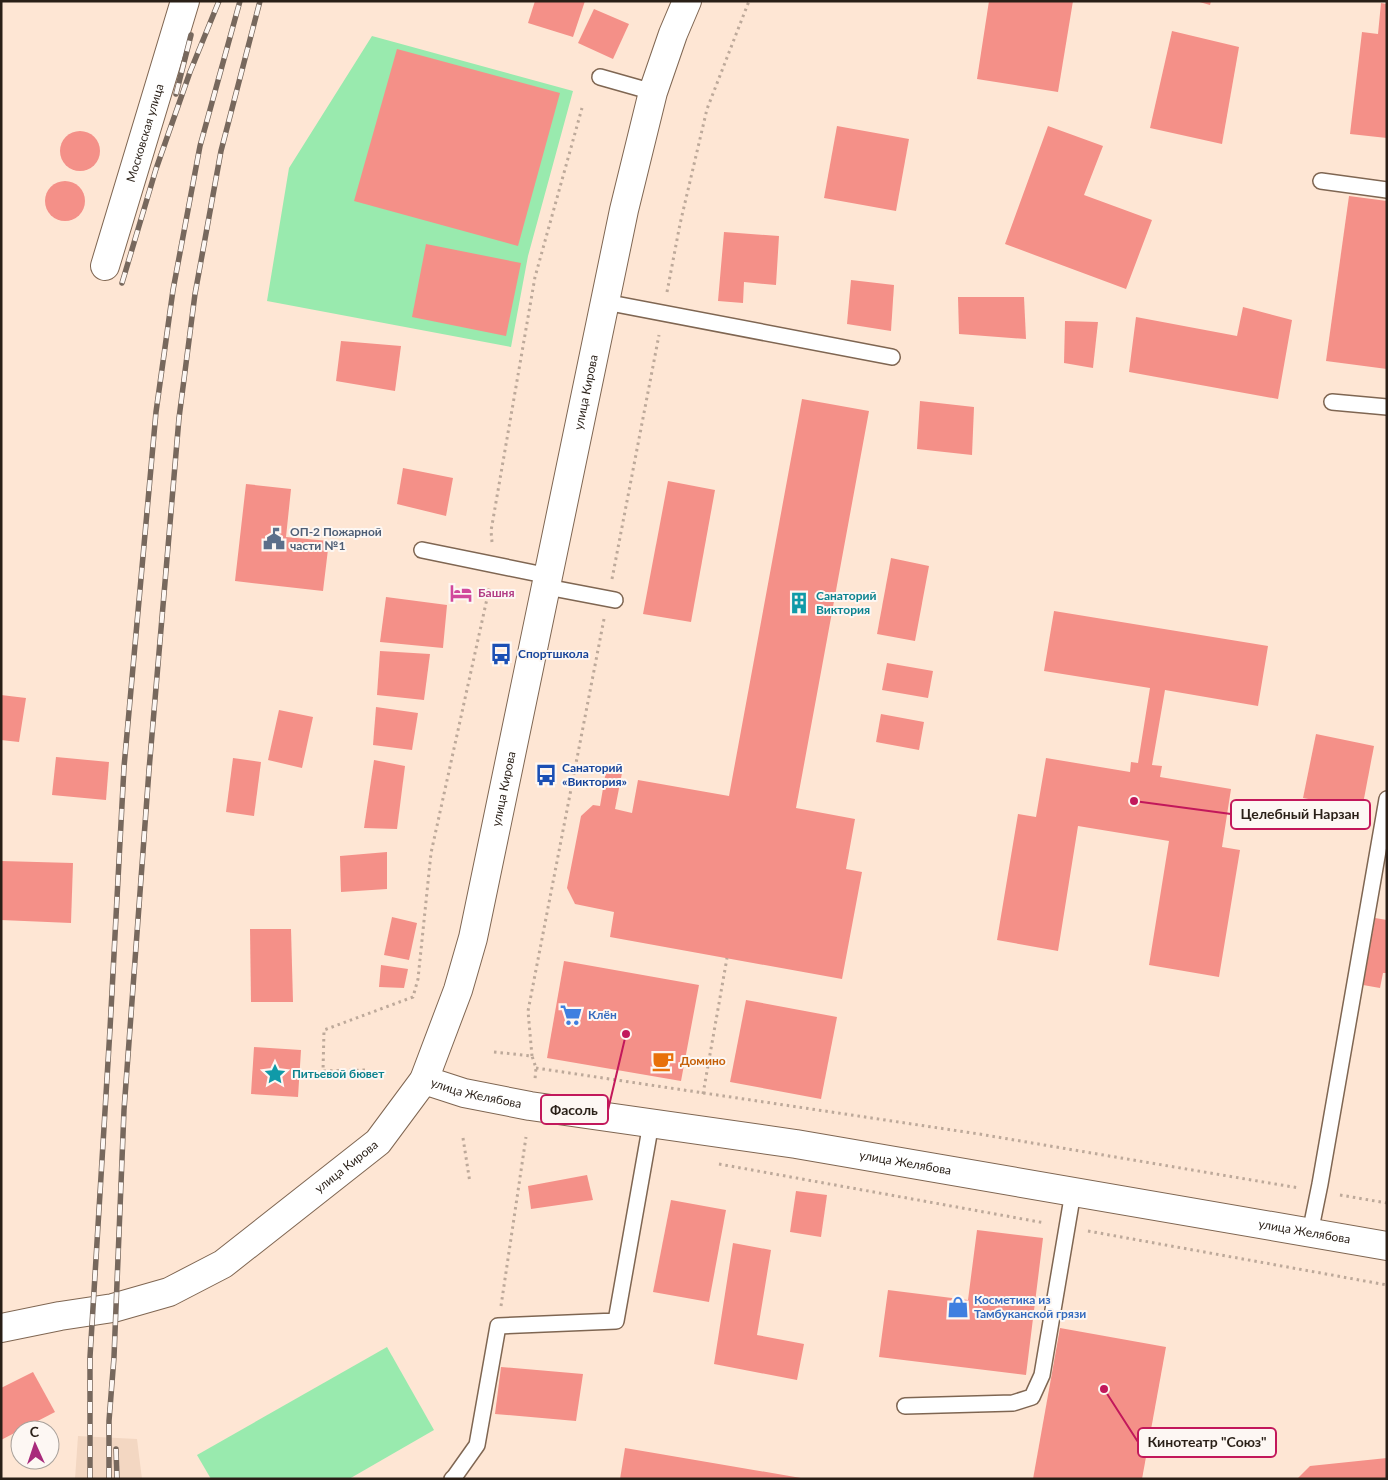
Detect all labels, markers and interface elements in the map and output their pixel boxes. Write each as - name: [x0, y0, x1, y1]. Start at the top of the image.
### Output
- street label: Московская улица: [123, 82, 167, 184]
- street label: улица Кирова: [571, 353, 601, 431]
- place label: ОП-2 Пожарной части №1: [290, 524, 382, 553]
- public building icon: ОП-2 Пожарной части №1: [261, 526, 287, 552]
- hotel icon: Башня: [448, 580, 474, 606]
- place label: Башня: [478, 585, 515, 600]
- place label: Санаторий Виктория: [816, 588, 877, 617]
- building icon: Санаторий Виктория: [786, 590, 812, 616]
- bus stop icon: Спортшкола: [488, 641, 514, 667]
- place label: Спортшкола: [518, 646, 589, 661]
- street label: улица Кирова: [488, 750, 519, 828]
- place label: Санаторий «Виктория»: [562, 760, 627, 789]
- bus stop icon: Санаторий «Виктория»: [533, 762, 559, 788]
- callout: Целебный Нарзан: [1231, 800, 1370, 829]
- text: Целебный Нарзан: [1240, 805, 1360, 822]
- supermarket icon: Клён: [558, 1002, 584, 1028]
- place label: Клён: [588, 1007, 617, 1022]
- cafe icon: Домино: [650, 1048, 676, 1074]
- place label: Домино: [680, 1053, 726, 1068]
- place icon: Питьевой бювет: [262, 1061, 288, 1087]
- place label: Питьевой бювет: [292, 1066, 385, 1081]
- street label: улица Желябова: [429, 1075, 523, 1111]
- callout: Фасоль: [541, 1095, 608, 1124]
- text: Фасоль: [550, 1101, 598, 1118]
- street label: улица Кирова: [312, 1137, 381, 1196]
- street label: улица Желябова: [858, 1147, 953, 1178]
- street label: улица Желябова: [1257, 1216, 1352, 1247]
- place label: Косметика из Тамбуканской грязи: [974, 1292, 1086, 1321]
- shop icon: Косметика из Тамбуканской грязи: [945, 1294, 971, 1320]
- north arrow: [10, 1420, 60, 1470]
- text: С: [29, 1423, 40, 1440]
- callout: Кинотеатр "Союз": [1138, 1428, 1276, 1457]
- text: Кинотеатр "Союз": [1148, 1433, 1267, 1450]

